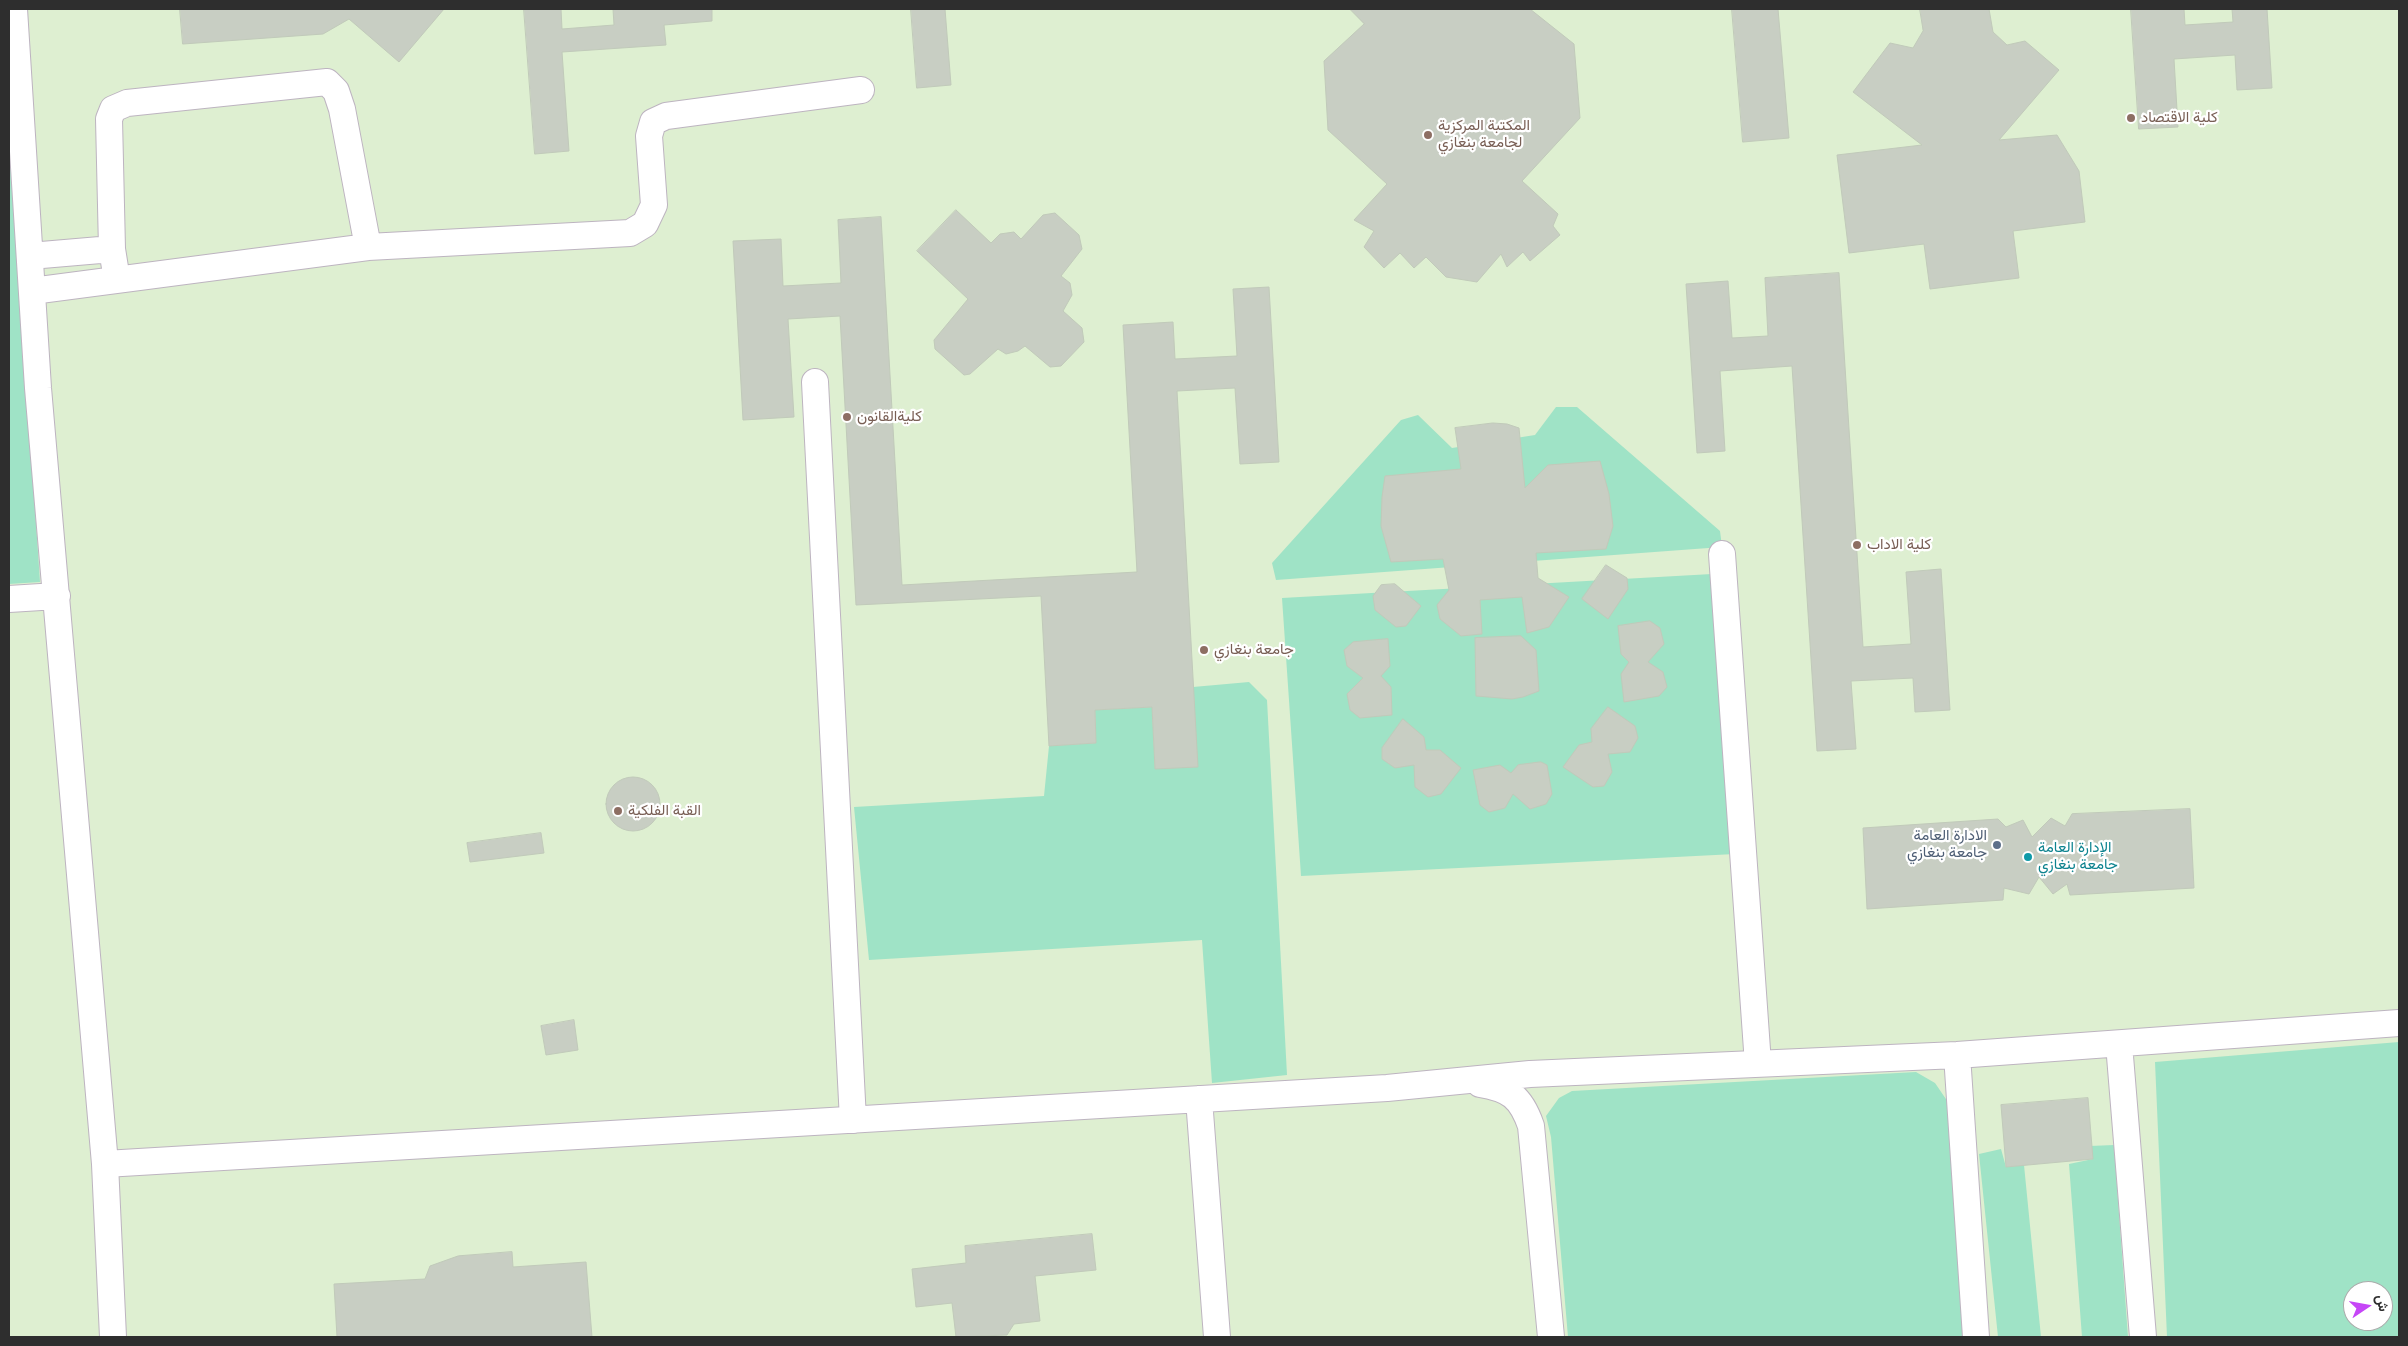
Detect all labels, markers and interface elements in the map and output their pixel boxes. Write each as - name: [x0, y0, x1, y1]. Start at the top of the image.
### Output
- place label: كلية الاقتصاد: [2141, 109, 2218, 127]
- marker: كلية الاقتصاد: [2125, 112, 2137, 124]
- place label: المكتبة المركزية لجامعة بنغازي: [1438, 117, 1530, 152]
- marker: المكتبة المركزية لجامعة بنغازي: [1422, 129, 1434, 141]
- place label: كليةالقانون: [857, 408, 922, 426]
- marker: كليةالقانون: [841, 411, 853, 423]
- place label: كلية الاداب: [1867, 536, 1931, 554]
- marker: كلية الاداب: [1851, 539, 1863, 551]
- place label: جامعة بنغازي: [1214, 641, 1294, 659]
- marker: جامعة بنغازي: [1198, 644, 1210, 656]
- place label: القبة الفلكية: [628, 802, 701, 820]
- marker: القبة الفلكية: [612, 805, 624, 817]
- place label: الادارة العامة جامعة بنغازي: [1907, 827, 1987, 862]
- marker: الادارة العامة جامعة بنغازي: [1991, 839, 2003, 851]
- place label: الإدارة العامة جامعة بنغازي: [2038, 839, 2118, 874]
- marker: الإدارة العامة جامعة بنغازي: [2022, 851, 2034, 863]
- north arrow: [2343, 1281, 2393, 1331]
- text: ش: [2371, 1293, 2393, 1313]

